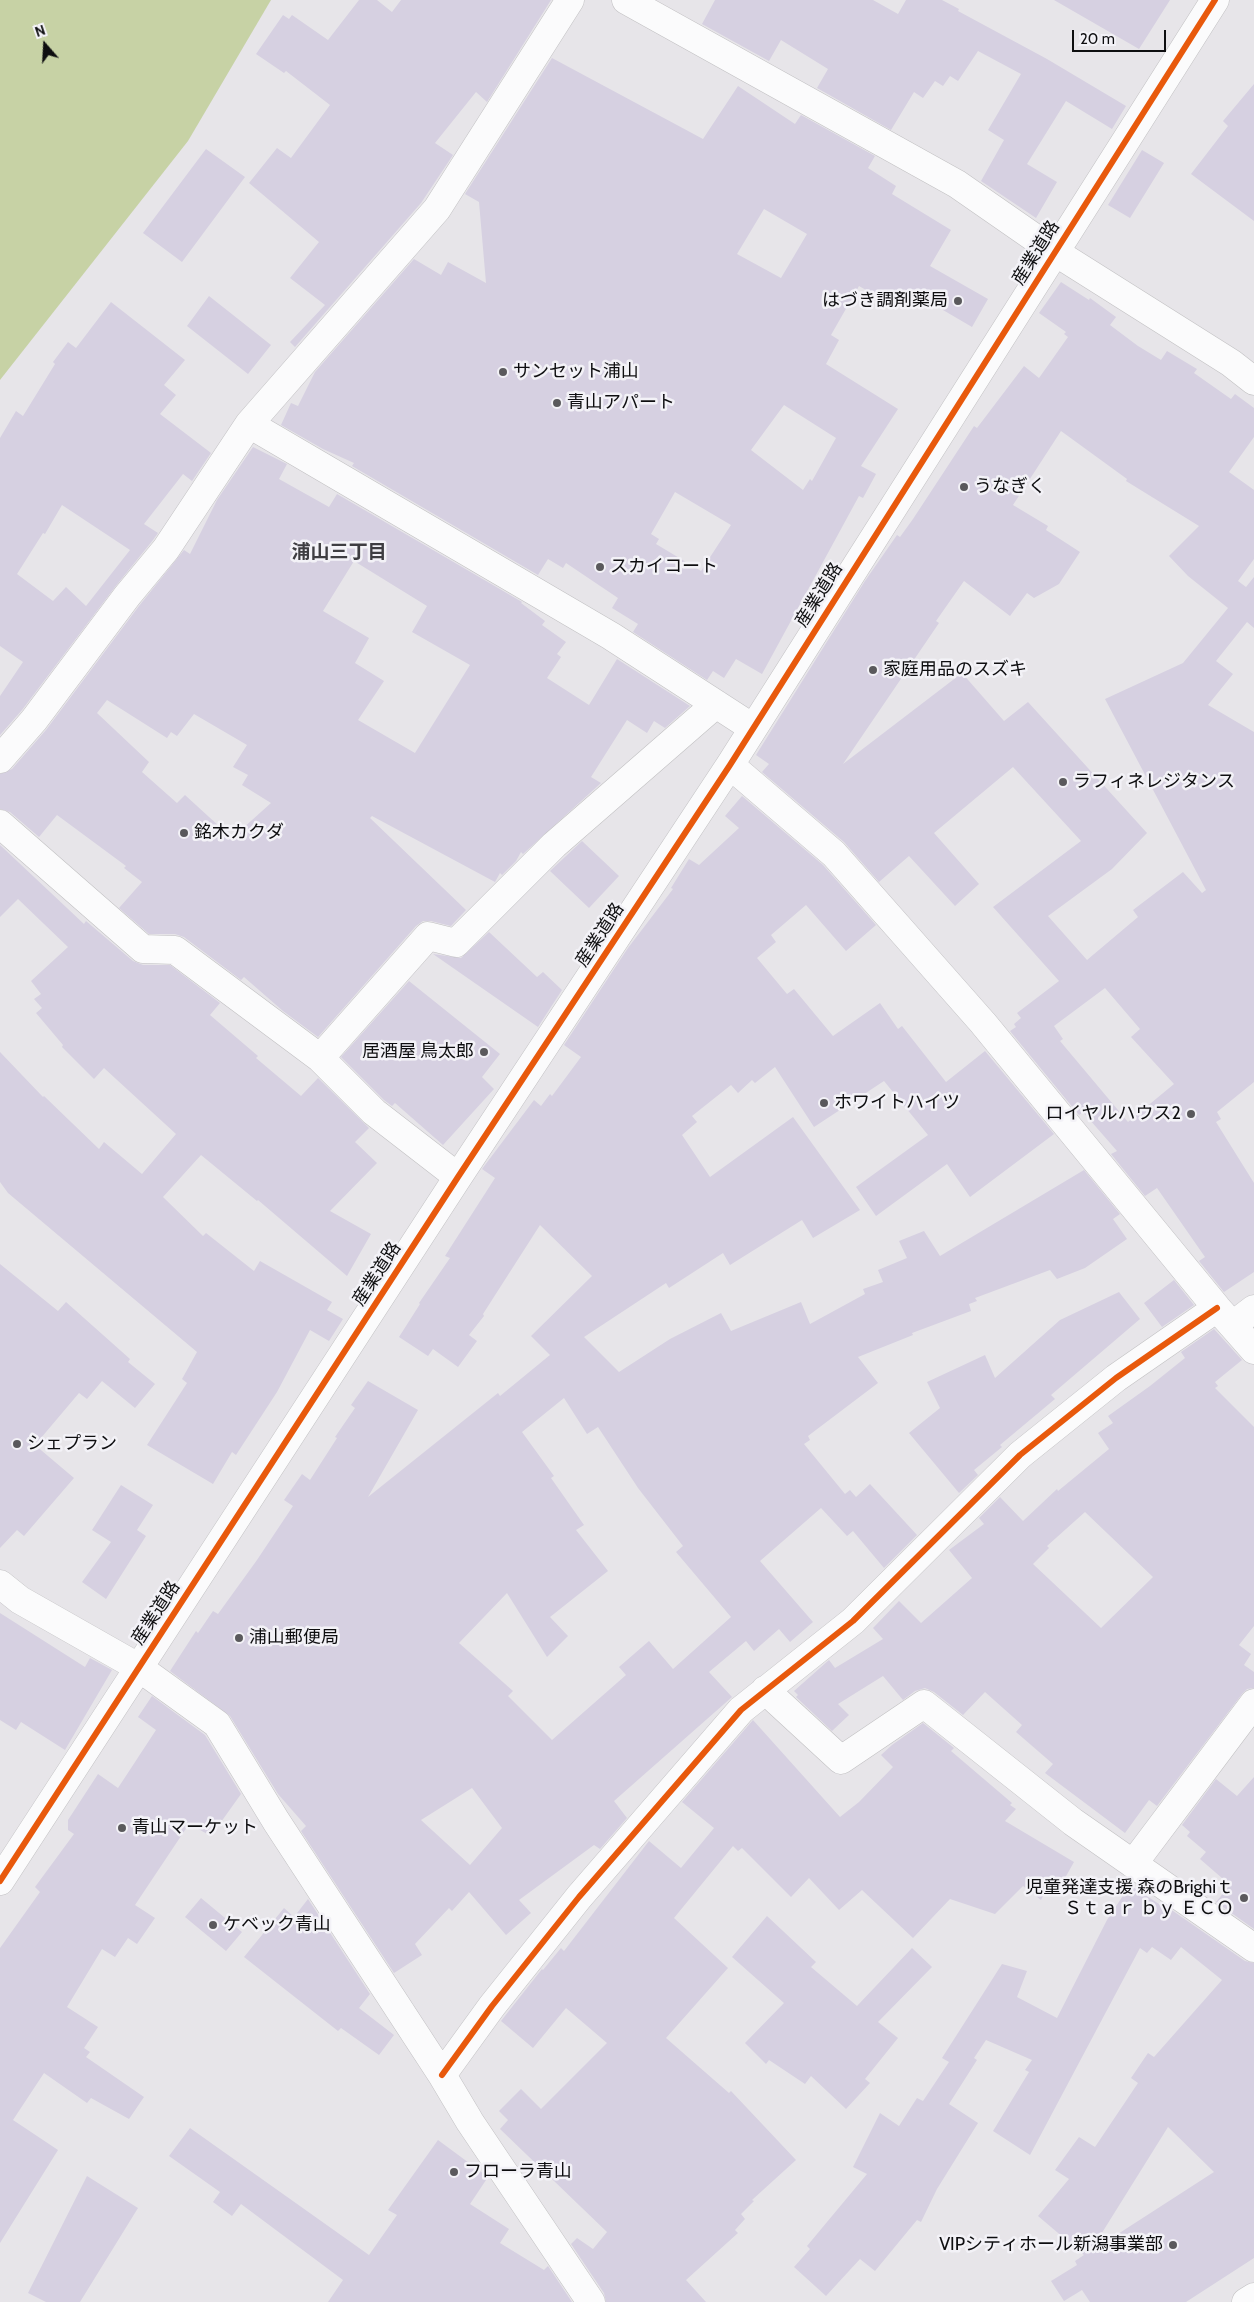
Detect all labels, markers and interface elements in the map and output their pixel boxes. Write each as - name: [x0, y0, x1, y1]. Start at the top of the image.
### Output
- north arrow: [20, 20, 70, 70]
- scale bar: [1074, 20, 1168, 52]
- text: N: [33, 21, 48, 41]
- text: 20 m: [1080, 30, 1115, 48]
- street label: 産業道路: [1008, 217, 1064, 289]
- place label: はづき調剤薬局: [822, 290, 948, 312]
- marker: はづき調剤薬局: [952, 295, 964, 307]
- place label: サンセット浦山: [513, 361, 639, 383]
- marker: サンセット浦山: [497, 366, 509, 378]
- place label: 青山アパート: [567, 392, 675, 414]
- marker: 青山アパート: [551, 397, 563, 409]
- place label: うなぎく: [974, 476, 1046, 498]
- marker: うなぎく: [958, 481, 970, 493]
- district label: 浦山三丁目: [292, 541, 386, 563]
- place label: スカイコート: [610, 556, 718, 578]
- street label: 産業道路: [791, 559, 847, 631]
- marker: スカイコート: [594, 561, 606, 573]
- place label: 家庭用品のスズキ: [883, 659, 1027, 681]
- marker: 家庭用品のスズキ: [867, 664, 879, 676]
- place label: ラフィネレジタンス: [1073, 771, 1235, 793]
- marker: ラフィネレジタンス: [1057, 776, 1069, 788]
- place label: 銘木カクダ: [194, 822, 284, 844]
- marker: 銘木カクダ: [178, 827, 190, 839]
- street label: 産業道路: [571, 899, 629, 971]
- place label: 居酒屋 鳥太郎: [362, 1041, 474, 1063]
- marker: 居酒屋 鳥太郎: [478, 1046, 490, 1058]
- place label: ホワイトハイツ: [834, 1092, 960, 1114]
- marker: ホワイトハイツ: [818, 1097, 830, 1109]
- place label: ロイヤルハウス2: [1046, 1103, 1181, 1125]
- marker: ロイヤルハウス2: [1185, 1108, 1197, 1120]
- street label: 産業道路: [348, 1238, 406, 1310]
- place label: シェプラン: [27, 1433, 117, 1455]
- marker: シェプラン: [11, 1438, 23, 1450]
- street label: 産業道路: [127, 1577, 185, 1649]
- place label: 浦山郵便局: [249, 1627, 339, 1649]
- marker: 浦山郵便局: [233, 1632, 245, 1644]
- place label: 青山マーケット: [132, 1817, 258, 1839]
- marker: 青山マーケット: [116, 1822, 128, 1834]
- place label: 児童発達支援 森のBrighiｔ Ｓｔａｒ ｂｙ ＥＣＯ: [1025, 1877, 1234, 1920]
- marker: 児童発達支援 森のBrighiｔ Ｓｔａｒ ｂｙ ＥＣＯ: [1238, 1892, 1250, 1904]
- place label: ケベック青山: [223, 1914, 331, 1936]
- marker: ケベック青山: [207, 1919, 219, 1931]
- place label: フローラ青山: [464, 2161, 572, 2183]
- marker: フローラ青山: [448, 2166, 460, 2178]
- place label: VIPシティホール新潟事業部: [939, 2234, 1163, 2256]
- marker: VIPシティホール新潟事業部: [1167, 2239, 1179, 2251]

